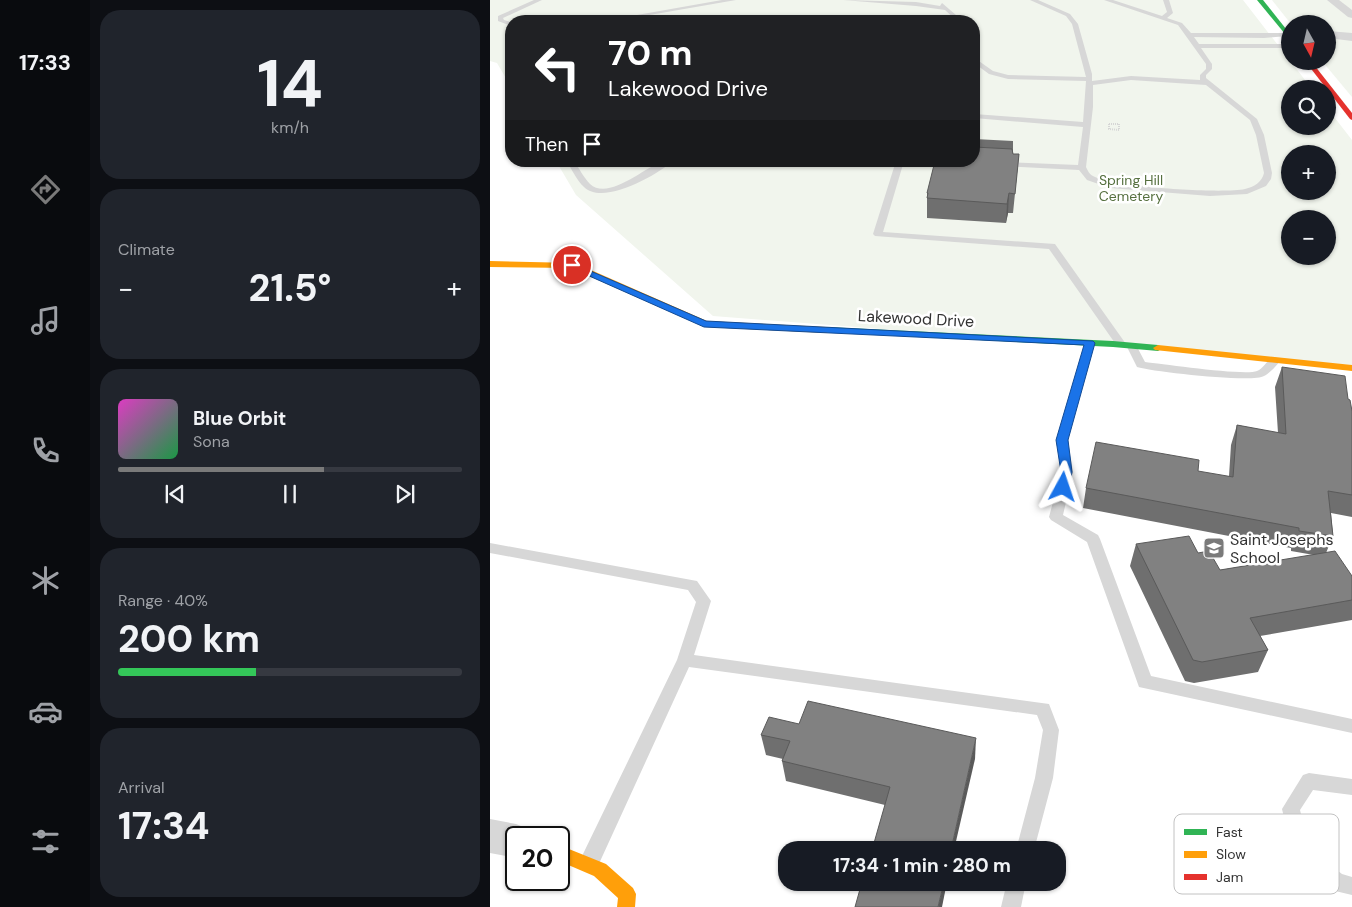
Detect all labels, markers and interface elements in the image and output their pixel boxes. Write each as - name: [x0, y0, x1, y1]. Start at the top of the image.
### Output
- north arrow: [1281, 15, 1336, 70]
- map controls: [1281, 15, 1336, 265]
- text: 70 m: [608, 30, 692, 76]
- icon: left: [525, 35, 590, 100]
- text: 14: [257, 42, 323, 126]
- text: 17:33: [19, 48, 71, 77]
- text: Lakewood Drive: [608, 74, 768, 103]
- button: search: [1281, 80, 1336, 135]
- text: km/h: [271, 117, 309, 138]
- icon: arrive: [578, 130, 606, 158]
- text: Then: [525, 132, 568, 157]
- button: +: [1281, 145, 1336, 200]
- park label: Spring Hill Cemetery: [1099, 171, 1163, 205]
- icon: directions: [28, 172, 63, 207]
- button: −: [1281, 210, 1336, 265]
- text: Climate: [118, 239, 175, 260]
- pin: [551, 244, 593, 286]
- icon: arrive: [558, 251, 586, 279]
- text: 21.5°: [249, 263, 331, 313]
- text: −: [118, 270, 133, 307]
- text: +: [447, 270, 462, 307]
- icon: music: [28, 303, 63, 338]
- street label: Lakewood Drive: [857, 305, 975, 332]
- text: Blue Orbit: [193, 406, 286, 431]
- text: Sona: [193, 431, 230, 452]
- icon: phone: [28, 433, 63, 468]
- position arrow: [1036, 460, 1088, 512]
- icon: previous: [161, 480, 189, 508]
- icon: pause: [276, 480, 304, 508]
- icon: next: [391, 480, 419, 508]
- place label: Saint Josephs School: [1230, 529, 1333, 568]
- school or university icon: Saint Josephs School: [1202, 536, 1226, 560]
- icon: climate: [28, 563, 63, 598]
- text: Range · 40%: [118, 590, 208, 611]
- text: 200 km: [118, 614, 260, 664]
- icon: car: [28, 694, 63, 729]
- text: Arrival: [118, 777, 165, 798]
- text: 17:34: [118, 801, 210, 851]
- legend: [1174, 814, 1339, 894]
- text: Fast: [1216, 823, 1243, 841]
- icon: filters: [28, 824, 63, 859]
- speed limit sign: 20: [505, 826, 570, 891]
- text: Slow: [1216, 845, 1246, 863]
- text: 17:34 · 1 min · 280 m: [833, 853, 1011, 878]
- text: Jam: [1216, 868, 1243, 886]

